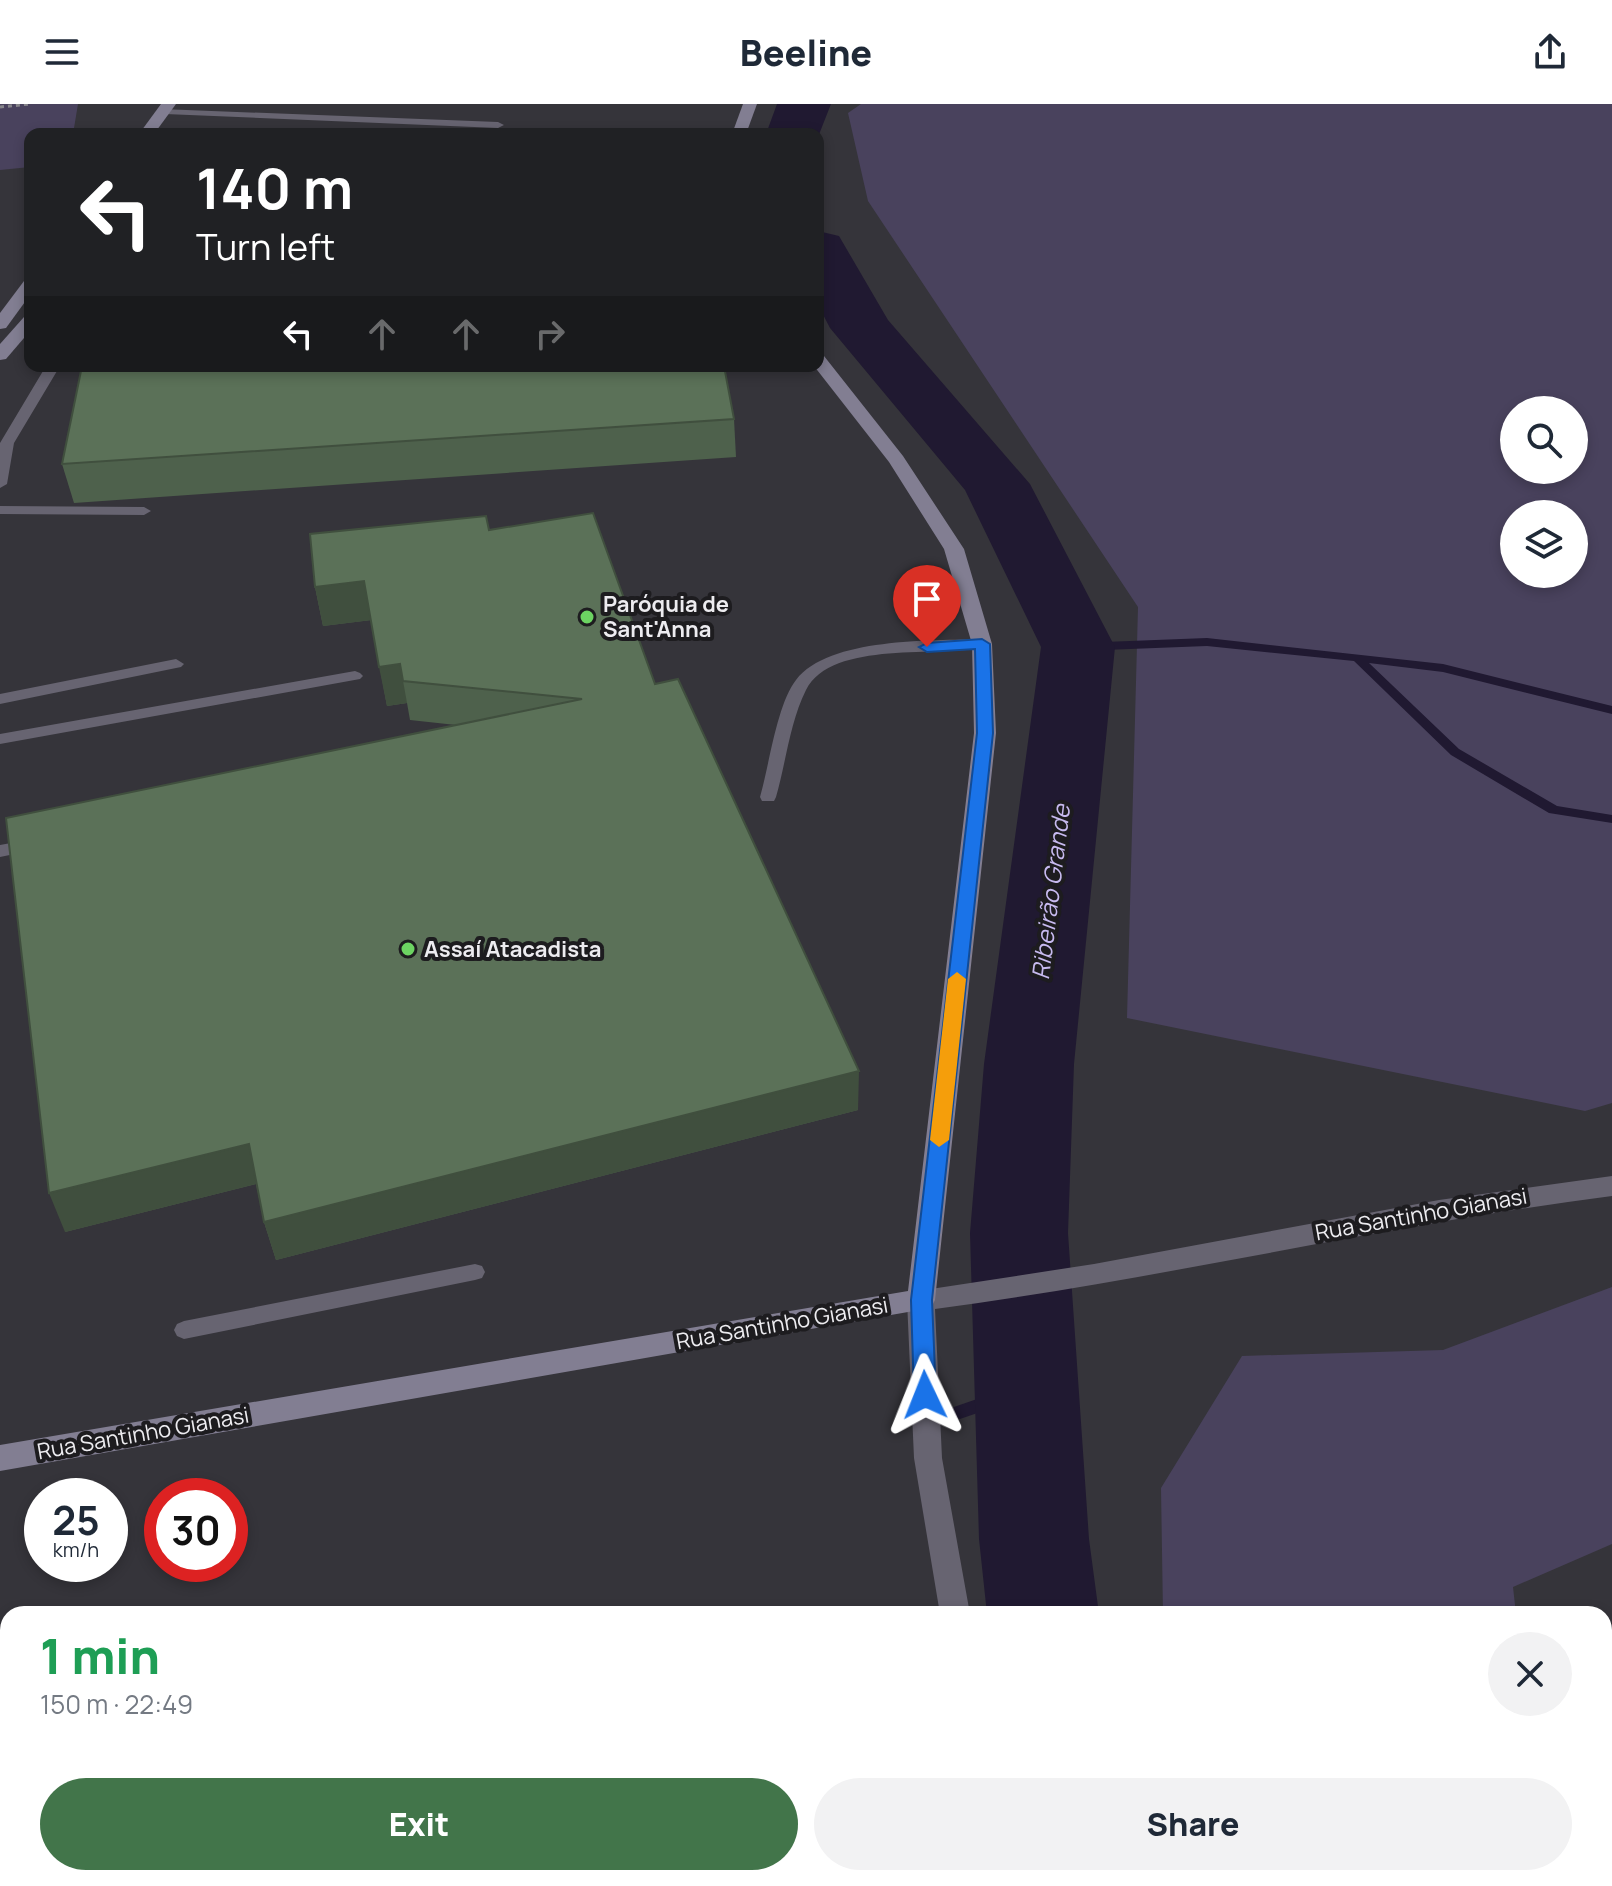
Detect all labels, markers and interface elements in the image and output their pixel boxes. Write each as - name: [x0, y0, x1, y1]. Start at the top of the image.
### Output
- text: Beeline: [740, 28, 872, 77]
- icon: menu: [40, 30, 84, 74]
- icon: share: [1528, 30, 1572, 74]
- text: 140 m: [196, 149, 353, 226]
- icon: left: [64, 160, 168, 264]
- text: Turn left: [196, 222, 335, 271]
- icon: left: [276, 312, 320, 356]
- icon: ahead: [360, 312, 404, 356]
- icon: ahead: [444, 312, 488, 356]
- icon: right: [528, 312, 572, 356]
- map controls: [1500, 396, 1588, 588]
- button: search: [1500, 396, 1588, 484]
- button: layers: [1500, 500, 1588, 588]
- pin: [893, 565, 961, 647]
- icon: arrive: [905, 577, 949, 621]
- place label: Paróquia de Sant'Anna: [603, 589, 729, 644]
- marker: Paróquia de Sant'Anna: [578, 608, 596, 626]
- water label: Ribeirão Grande: [1023, 801, 1077, 981]
- place label: Assaí Atacadista: [424, 934, 601, 964]
- marker: Assaí Atacadista: [399, 940, 417, 958]
- street label: Rua Santinho Gianasi: [1313, 1181, 1529, 1247]
- street label: Rua Santinho Gianasi: [674, 1290, 890, 1356]
- position arrow: [883, 1353, 967, 1437]
- street label: Rua Santinho Gianasi: [35, 1400, 251, 1466]
- speed limit sign: 30: [144, 1478, 248, 1582]
- text: 25: [52, 1492, 100, 1547]
- text: km/h: [53, 1536, 99, 1563]
- text: 1 min: [40, 1623, 160, 1688]
- button: close: [1488, 1632, 1572, 1716]
- text: 150 m · 22:49: [40, 1686, 193, 1722]
- button: Exit: [40, 1778, 798, 1870]
- button: Share: [814, 1778, 1572, 1870]

